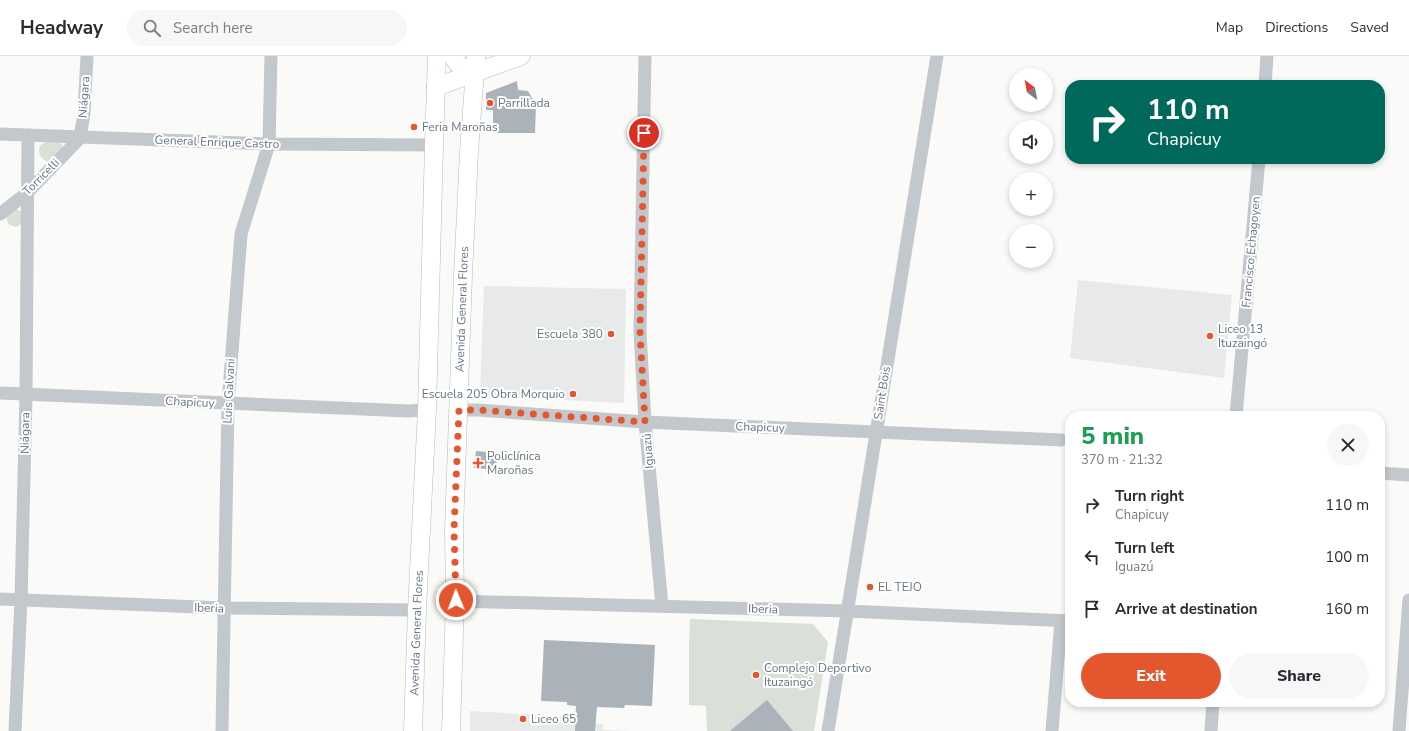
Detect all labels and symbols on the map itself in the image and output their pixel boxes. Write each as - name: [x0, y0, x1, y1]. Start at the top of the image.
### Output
- north arrow: [1009, 68, 1053, 112]
- street label: Niágara: [75, 75, 93, 119]
- place label: Parrillada: [498, 95, 550, 111]
- marker: Parrillada: [485, 98, 495, 108]
- pin: [627, 116, 661, 150]
- place label: Feria Maroñas: [422, 119, 498, 135]
- marker: Feria Maroñas: [409, 122, 419, 132]
- street label: General Enrique Castro: [154, 132, 280, 152]
- street label: Torricelli: [19, 155, 63, 199]
- street label: Francisco Echagoyen: [1238, 196, 1264, 308]
- street label: Avenida General Flores: [452, 246, 472, 372]
- place label: Liceo 13 Ituzaingó: [1218, 321, 1267, 351]
- place label: Escuela 380: [537, 326, 603, 342]
- marker: Escuela 380: [606, 329, 616, 339]
- marker: Liceo 13 Ituzaingó: [1205, 331, 1215, 341]
- street label: Luis Galvani: [219, 358, 239, 424]
- street label: Saint Bois: [870, 365, 894, 421]
- place label: Escuela 205 Obra Morquio: [422, 386, 565, 402]
- marker: Escuela 205 Obra Morquio: [568, 389, 578, 399]
- street label: Chapicuy: [165, 393, 216, 411]
- street label: Niágara: [17, 412, 33, 454]
- street label: Chapicuy: [735, 418, 786, 436]
- street label: Iguazú: [638, 433, 658, 469]
- place label: Policlínica Maroñas: [487, 448, 541, 478]
- marker: Policlínica Maroñas: [472, 457, 484, 469]
- street label: Avenida General Flores: [406, 570, 427, 696]
- position arrow: [435, 579, 477, 621]
- place label: EL TEJO: [878, 579, 922, 595]
- marker: EL TEJO: [865, 582, 875, 592]
- street label: Iberia: [194, 599, 224, 617]
- street label: Iberia: [748, 600, 778, 618]
- place label: Complejo Deportivo Ituzaingó: [764, 660, 872, 690]
- marker: Complejo Deportivo Ituzaingó: [751, 670, 761, 680]
- place label: Liceo 65: [531, 711, 576, 727]
- marker: Liceo 65: [518, 714, 528, 724]

